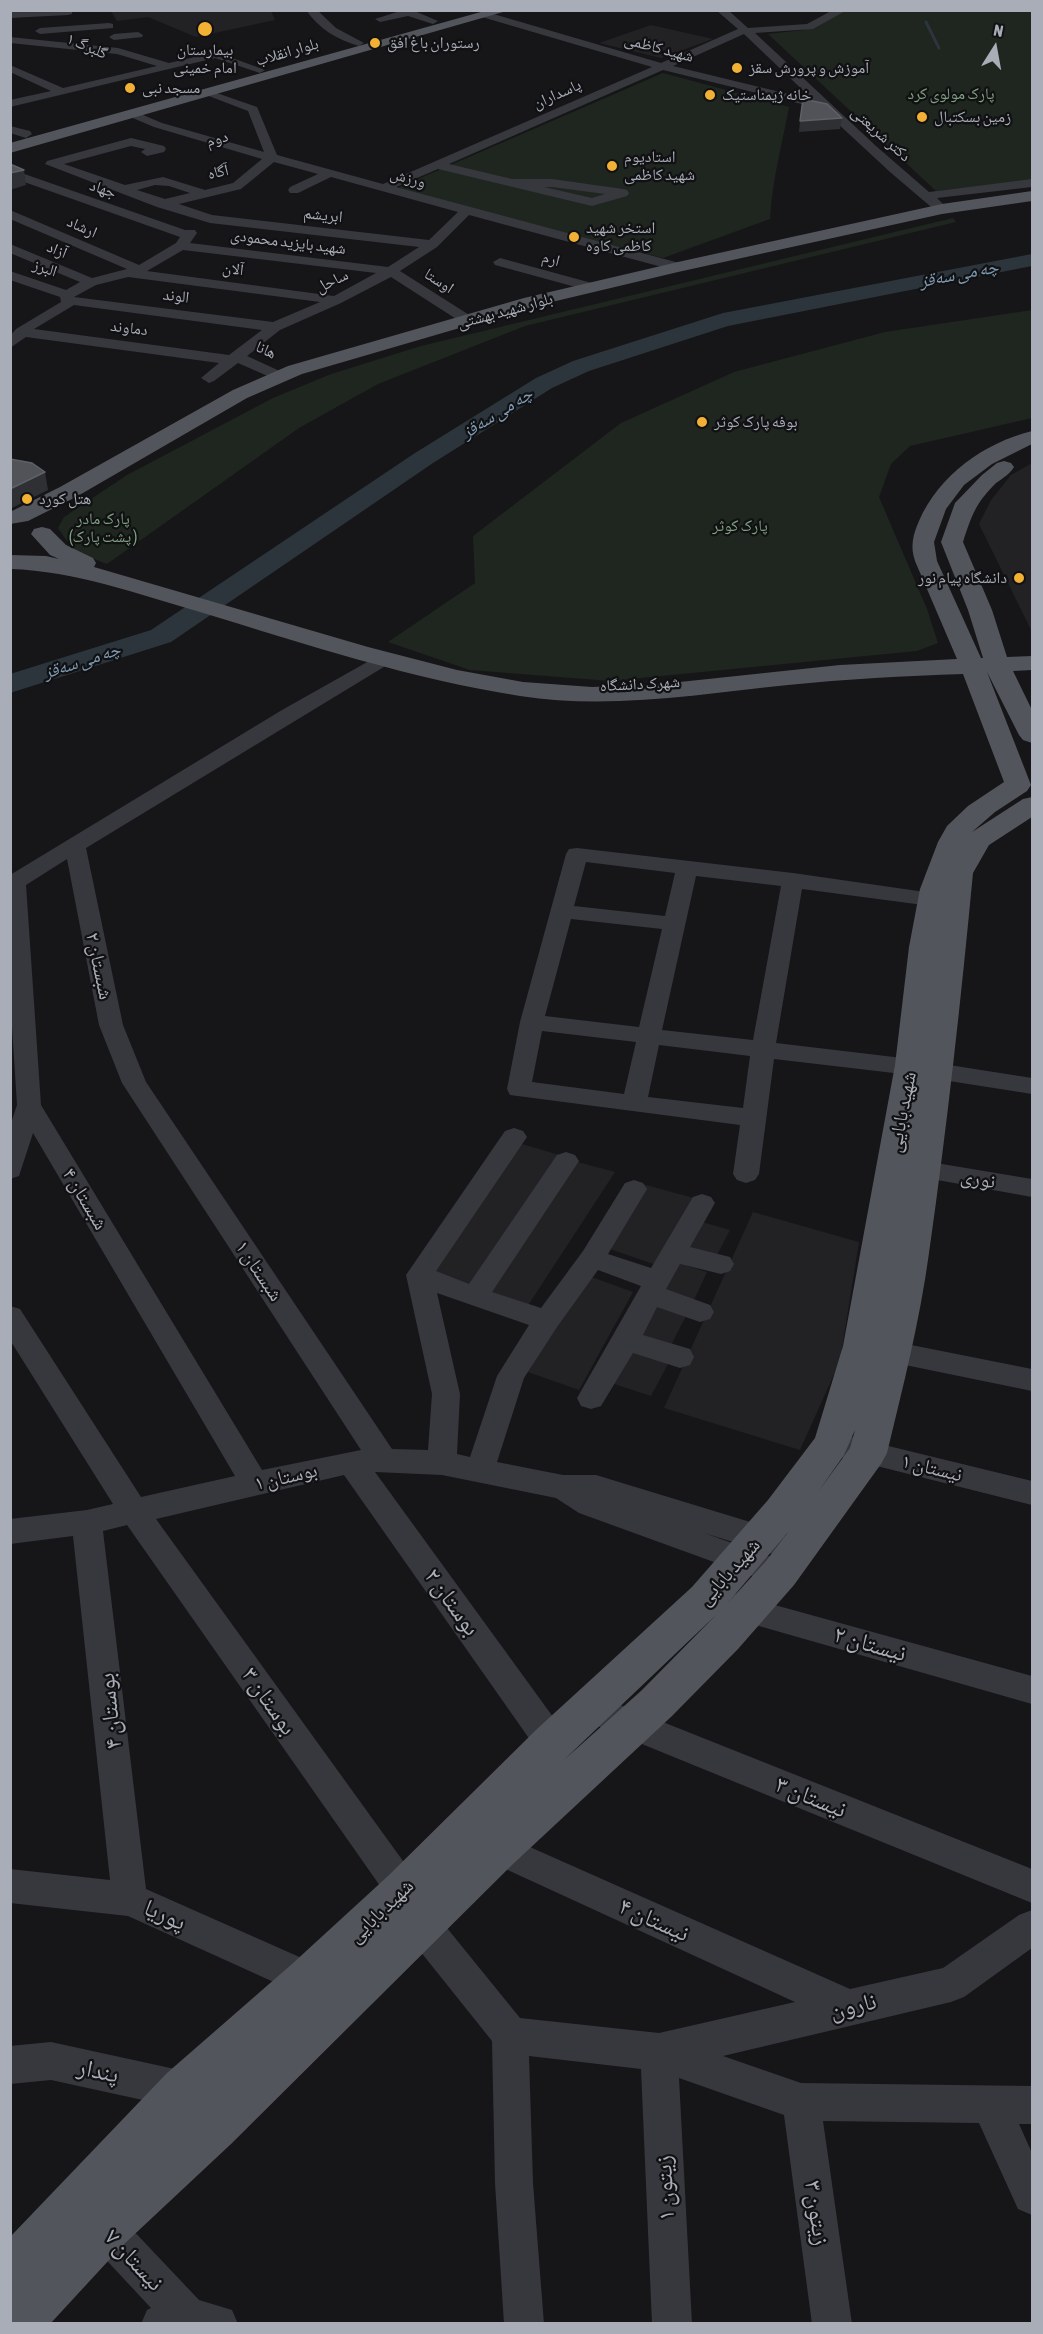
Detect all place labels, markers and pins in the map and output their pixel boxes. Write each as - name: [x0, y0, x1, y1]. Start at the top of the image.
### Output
- marker: بیمارستان امام خمینی: [196, 20, 214, 38]
- place label: رستوران باغ افق: [387, 33, 480, 53]
- marker: رستوران باغ افق: [368, 36, 382, 50]
- place label: بیمارستان امام خمینی: [173, 40, 237, 78]
- place label: آموزش و پرورش سقز: [749, 58, 869, 78]
- marker: آموزش و پرورش سقز: [730, 61, 744, 75]
- place label: مسجد نبی: [142, 78, 200, 98]
- marker: مسجد نبی: [123, 81, 137, 95]
- place label: خانه ژیمناستیک: [722, 85, 812, 105]
- marker: خانه ژیمناستیک: [703, 88, 717, 102]
- place label: زمین بسکتبال: [934, 107, 1011, 127]
- marker: زمین بسکتبال: [915, 110, 929, 124]
- place label: استادیوم شهید کاظمی: [624, 147, 695, 185]
- marker: استادیوم شهید کاظمی: [605, 159, 619, 173]
- place label: استخر شهید کاظمی کاوه: [586, 218, 655, 256]
- marker: استخر شهید کاظمی کاوه: [567, 230, 581, 244]
- place label: بوفه پارک کوثر: [714, 412, 798, 432]
- marker: بوفه پارک کوثر: [695, 415, 709, 429]
- place label: هتل کورد: [39, 489, 91, 509]
- marker: هتل کورد: [20, 492, 34, 506]
- place label: دانشگاه پیام نور: [918, 568, 1007, 588]
- marker: دانشگاه پیام نور: [1012, 571, 1026, 585]

